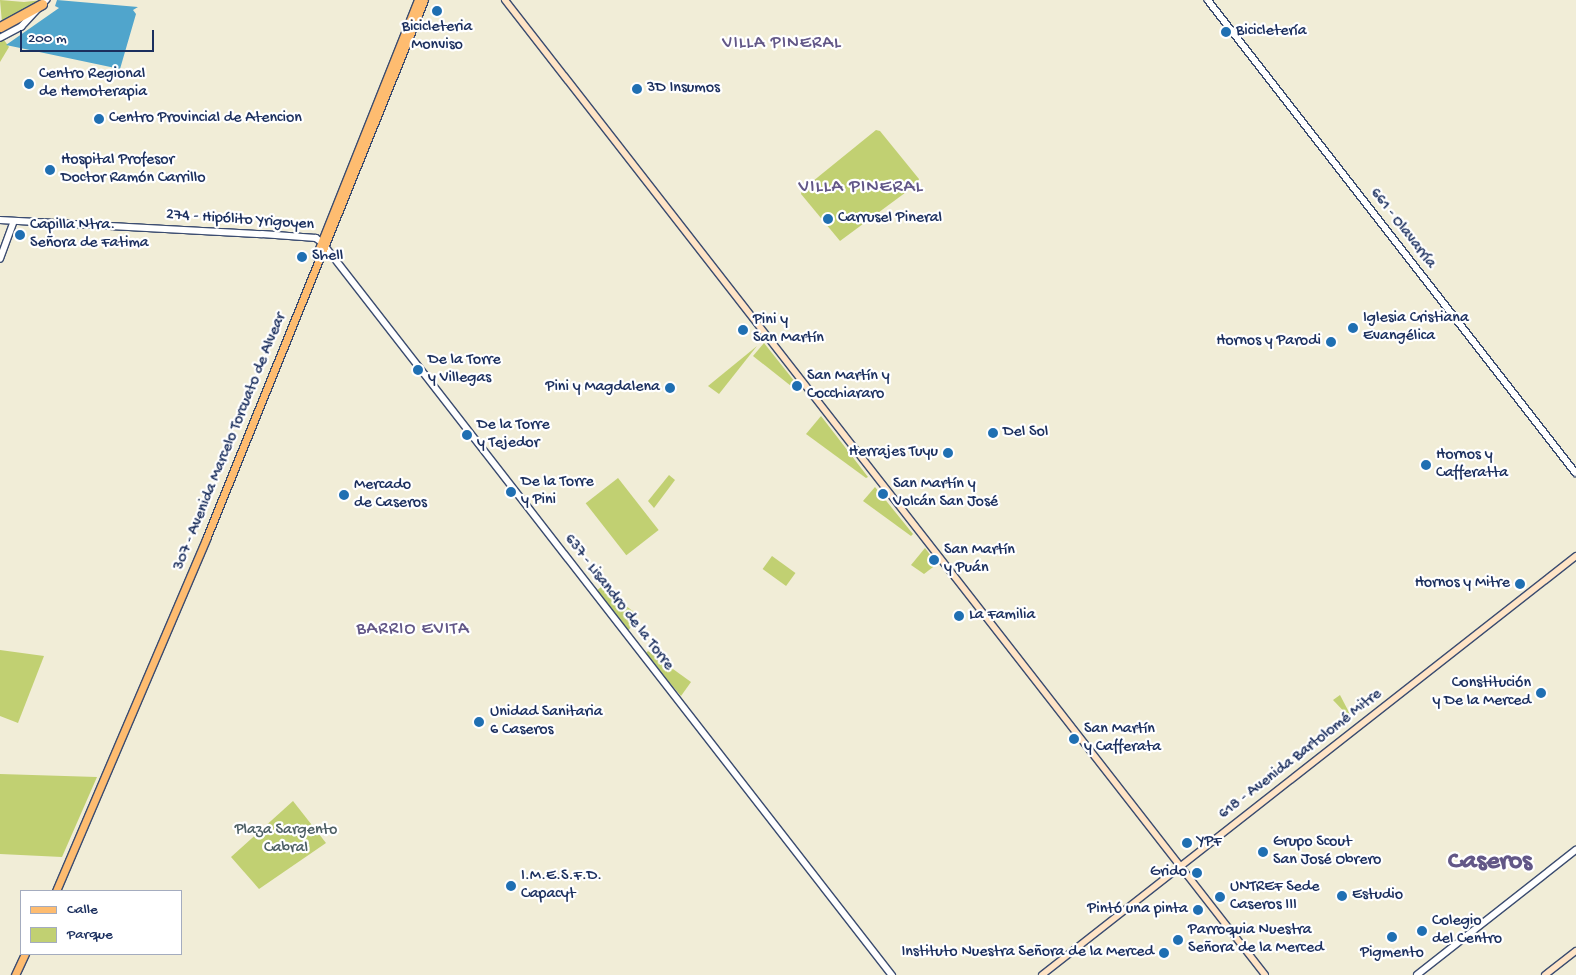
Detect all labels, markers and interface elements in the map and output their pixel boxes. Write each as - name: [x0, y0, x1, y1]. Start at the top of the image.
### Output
- marker: Bicicleteria Monviso: [431, 5, 443, 17]
- place label: Bicicleteria Monviso: [402, 18, 472, 56]
- scale bar: [22, 20, 156, 52]
- place label: Bicicletería: [1236, 22, 1307, 42]
- marker: Bicicletería: [1220, 26, 1232, 38]
- text: 200 m: [28, 30, 67, 48]
- district label: VILLA PINERAL: [721, 33, 843, 55]
- place label: Centro Regional de Hemoterapia: [39, 65, 147, 103]
- marker: Centro Regional de Hemoterapia: [23, 78, 35, 90]
- place label: 3D Insumos: [647, 79, 720, 99]
- marker: 3D Insumos: [631, 83, 643, 95]
- place label: Centro Provincial de Atencion: [109, 109, 302, 129]
- marker: Centro Provincial de Atencion: [93, 113, 105, 125]
- place label: Hospital Profesor Doctor Ramón Carrillo: [61, 151, 205, 189]
- marker: Hospital Profesor Doctor Ramón Carrillo: [43, 163, 57, 177]
- district label: VILLA PINERAL: [797, 177, 925, 199]
- street label: 661 - Olavarría: [1365, 185, 1439, 273]
- street label: 274 - Hipólito Yrigoyen: [165, 206, 315, 236]
- place label: Carrusel Pineral: [838, 209, 942, 229]
- marker: Carrusel Pineral: [822, 213, 834, 225]
- place label: Capilla Ntra. Señora de Fatima: [30, 216, 149, 254]
- marker: Capilla Ntra. Señora de Fatima: [14, 229, 26, 241]
- place label: Shell: [312, 247, 343, 267]
- marker: Shell: [296, 251, 308, 263]
- place label: Iglesia Cristiana Evangélica: [1363, 309, 1469, 347]
- street label: 307 - Avenida Marcelo Torcuato de Alvear: [170, 310, 292, 574]
- place label: Pini y San Martín: [753, 311, 824, 349]
- marker: Iglesia Cristiana Evangélica: [1347, 322, 1359, 334]
- marker: Pini y San Martín: [737, 324, 749, 336]
- place label: Hornos y Parodi: [1216, 332, 1321, 352]
- marker: Hornos y Parodi: [1325, 336, 1337, 348]
- place label: De la Torre y Villegas: [428, 351, 501, 389]
- marker: De la Torre y Villegas: [412, 364, 424, 376]
- place label: San Martín y Cocchiararo: [807, 367, 890, 405]
- place label: Pini y Magdalena: [546, 378, 660, 398]
- marker: San Martín y Cocchiararo: [791, 380, 803, 392]
- marker: Pini y Magdalena: [664, 382, 676, 394]
- place label: De la Torre y Tejedor: [477, 416, 550, 454]
- place label: Del Sol: [1003, 423, 1048, 443]
- marker: Del Sol: [987, 427, 999, 439]
- marker: De la Torre y Tejedor: [461, 429, 473, 441]
- place label: Herrajes Tuyu: [849, 443, 938, 463]
- place label: Hornos y Cafferatta: [1436, 446, 1508, 484]
- marker: Herrajes Tuyu: [942, 447, 954, 459]
- marker: Hornos y Cafferatta: [1420, 459, 1432, 471]
- place label: De la Torre y Pini: [521, 473, 594, 511]
- place label: San Martín y Volcán San José: [893, 475, 998, 513]
- place label: Mercado de Caseros: [354, 476, 427, 514]
- marker: De la Torre y Pini: [505, 486, 517, 498]
- marker: San Martín y Volcán San José: [877, 488, 889, 500]
- marker: Mercado de Caseros: [338, 489, 350, 501]
- street label: 637 - Lisandro de la Torre: [559, 531, 677, 675]
- place label: San Martín y Puán: [944, 541, 1015, 579]
- marker: San Martín y Puán: [928, 554, 940, 566]
- place label: Hornos y Mitre: [1415, 574, 1510, 594]
- marker: Hornos y Mitre: [1514, 578, 1526, 590]
- place label: La Familia: [969, 606, 1035, 626]
- marker: La Familia: [953, 610, 965, 622]
- district label: BARRIO EVITA: [355, 619, 471, 641]
- place label: Constitución y De la Merced: [1433, 674, 1531, 712]
- street label: 618 - Avenida Bartolomé Mitre: [1216, 685, 1386, 825]
- marker: Constitución y De la Merced: [1535, 687, 1547, 699]
- place label: Unidad Sanitaria 6 Caseros: [490, 703, 603, 741]
- marker: Unidad Sanitaria 6 Caseros: [472, 715, 486, 729]
- place label: San Martín y Cafferata: [1084, 720, 1161, 758]
- marker: San Martín y Cafferata: [1068, 733, 1080, 745]
- park label: Plaza Sargento Cabral: [235, 821, 337, 859]
- place label: YPF: [1197, 833, 1221, 853]
- place label: Grupo Scout San José Obrero: [1273, 833, 1381, 871]
- marker: YPF: [1181, 837, 1193, 849]
- marker: Grupo Scout San José Obrero: [1257, 846, 1269, 858]
- district label: Caseros: [1448, 847, 1532, 879]
- place label: Grido: [1150, 863, 1187, 883]
- place label: I.M.E.S.F.D. Capacyt: [521, 867, 602, 905]
- marker: Grido: [1191, 867, 1203, 879]
- place label: UNTREF Sede Caseros III: [1230, 878, 1319, 916]
- marker: I.M.E.S.F.D. Capacyt: [505, 880, 517, 892]
- place label: Estudio: [1352, 886, 1403, 906]
- legend: [20, 890, 182, 955]
- marker: Estudio: [1336, 890, 1348, 902]
- marker: UNTREF Sede Caseros III: [1214, 891, 1226, 903]
- place label: Pintó una pinta: [1087, 900, 1188, 920]
- text: Calle: [67, 901, 98, 919]
- marker: Pintó una pinta: [1192, 904, 1204, 916]
- place label: Colegio del Centro: [1432, 912, 1502, 950]
- place label: Parroquia Nuestra Señora de la Merced: [1188, 921, 1324, 959]
- marker: Colegio del Centro: [1416, 925, 1428, 937]
- text: Parque: [67, 926, 113, 944]
- marker: Pigmento: [1386, 931, 1398, 943]
- marker: Parroquia Nuestra Señora de la Merced: [1172, 934, 1184, 946]
- place label: Instituto Nuestra Señora de la Merced: [901, 943, 1154, 963]
- place label: Pigmento: [1360, 944, 1424, 964]
- marker: Instituto Nuestra Señora de la Merced: [1158, 947, 1170, 959]

